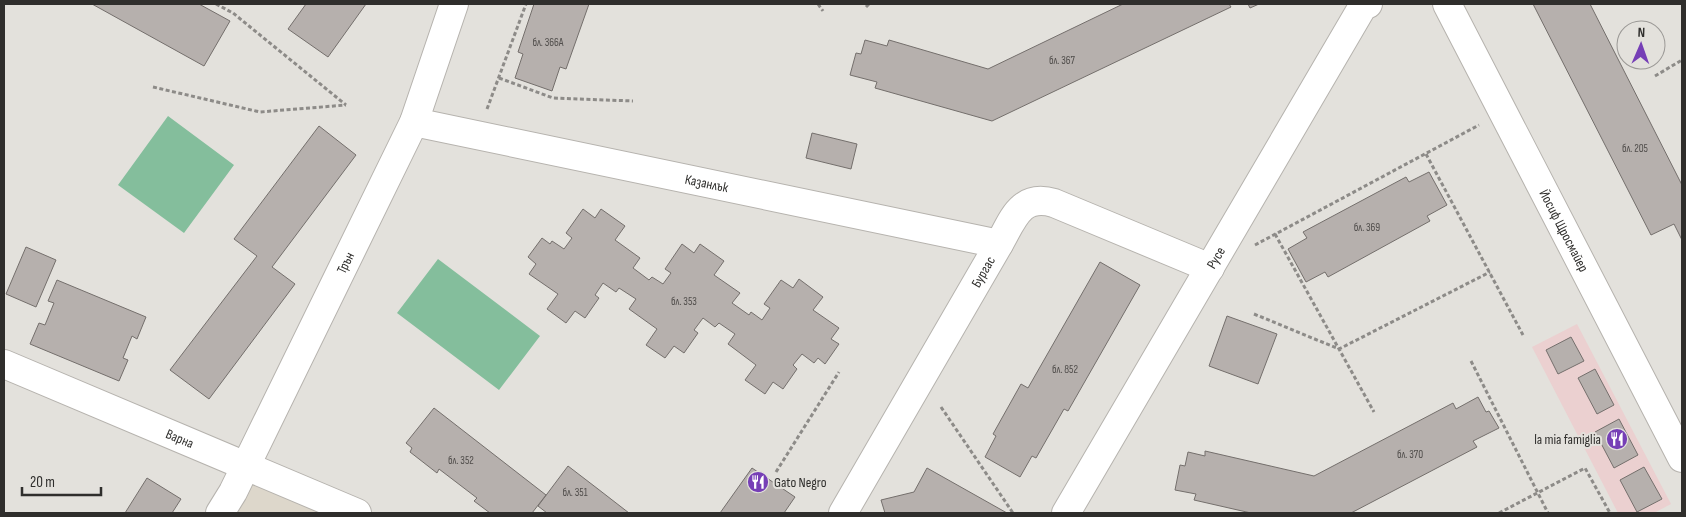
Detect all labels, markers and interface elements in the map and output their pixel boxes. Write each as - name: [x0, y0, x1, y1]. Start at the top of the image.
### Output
- north arrow: [1616, 20, 1666, 70]
- text: N: [1637, 24, 1645, 41]
- house number: бл. 366А: [532, 36, 564, 49]
- house number: бл. 367: [1049, 54, 1076, 67]
- house number: бл. 205: [1622, 142, 1648, 155]
- street label: Казанлък: [683, 170, 731, 196]
- street label: Йосиф Щросмайер: [1536, 186, 1593, 275]
- house number: бл. 369: [1354, 221, 1380, 234]
- street label: Русе: [1203, 244, 1229, 272]
- street label: Трън: [333, 249, 358, 276]
- street label: Бургас: [967, 253, 999, 290]
- house number: бл. 353: [671, 295, 697, 308]
- house number: бл. 852: [1052, 363, 1078, 376]
- street label: Варна: [163, 425, 197, 452]
- restaurant icon: la mia famiglia: [1605, 427, 1629, 451]
- place label: la mia famiglia: [1534, 431, 1601, 448]
- house number: бл. 370: [1397, 448, 1423, 461]
- house number: бл. 352: [448, 454, 474, 467]
- scale bar: [22, 464, 101, 496]
- restaurant icon: Gato Negro: [746, 470, 770, 494]
- text: 20 m: [30, 473, 55, 492]
- place label: Gato Negro: [774, 474, 827, 491]
- house number: бл. 351: [562, 486, 588, 499]

